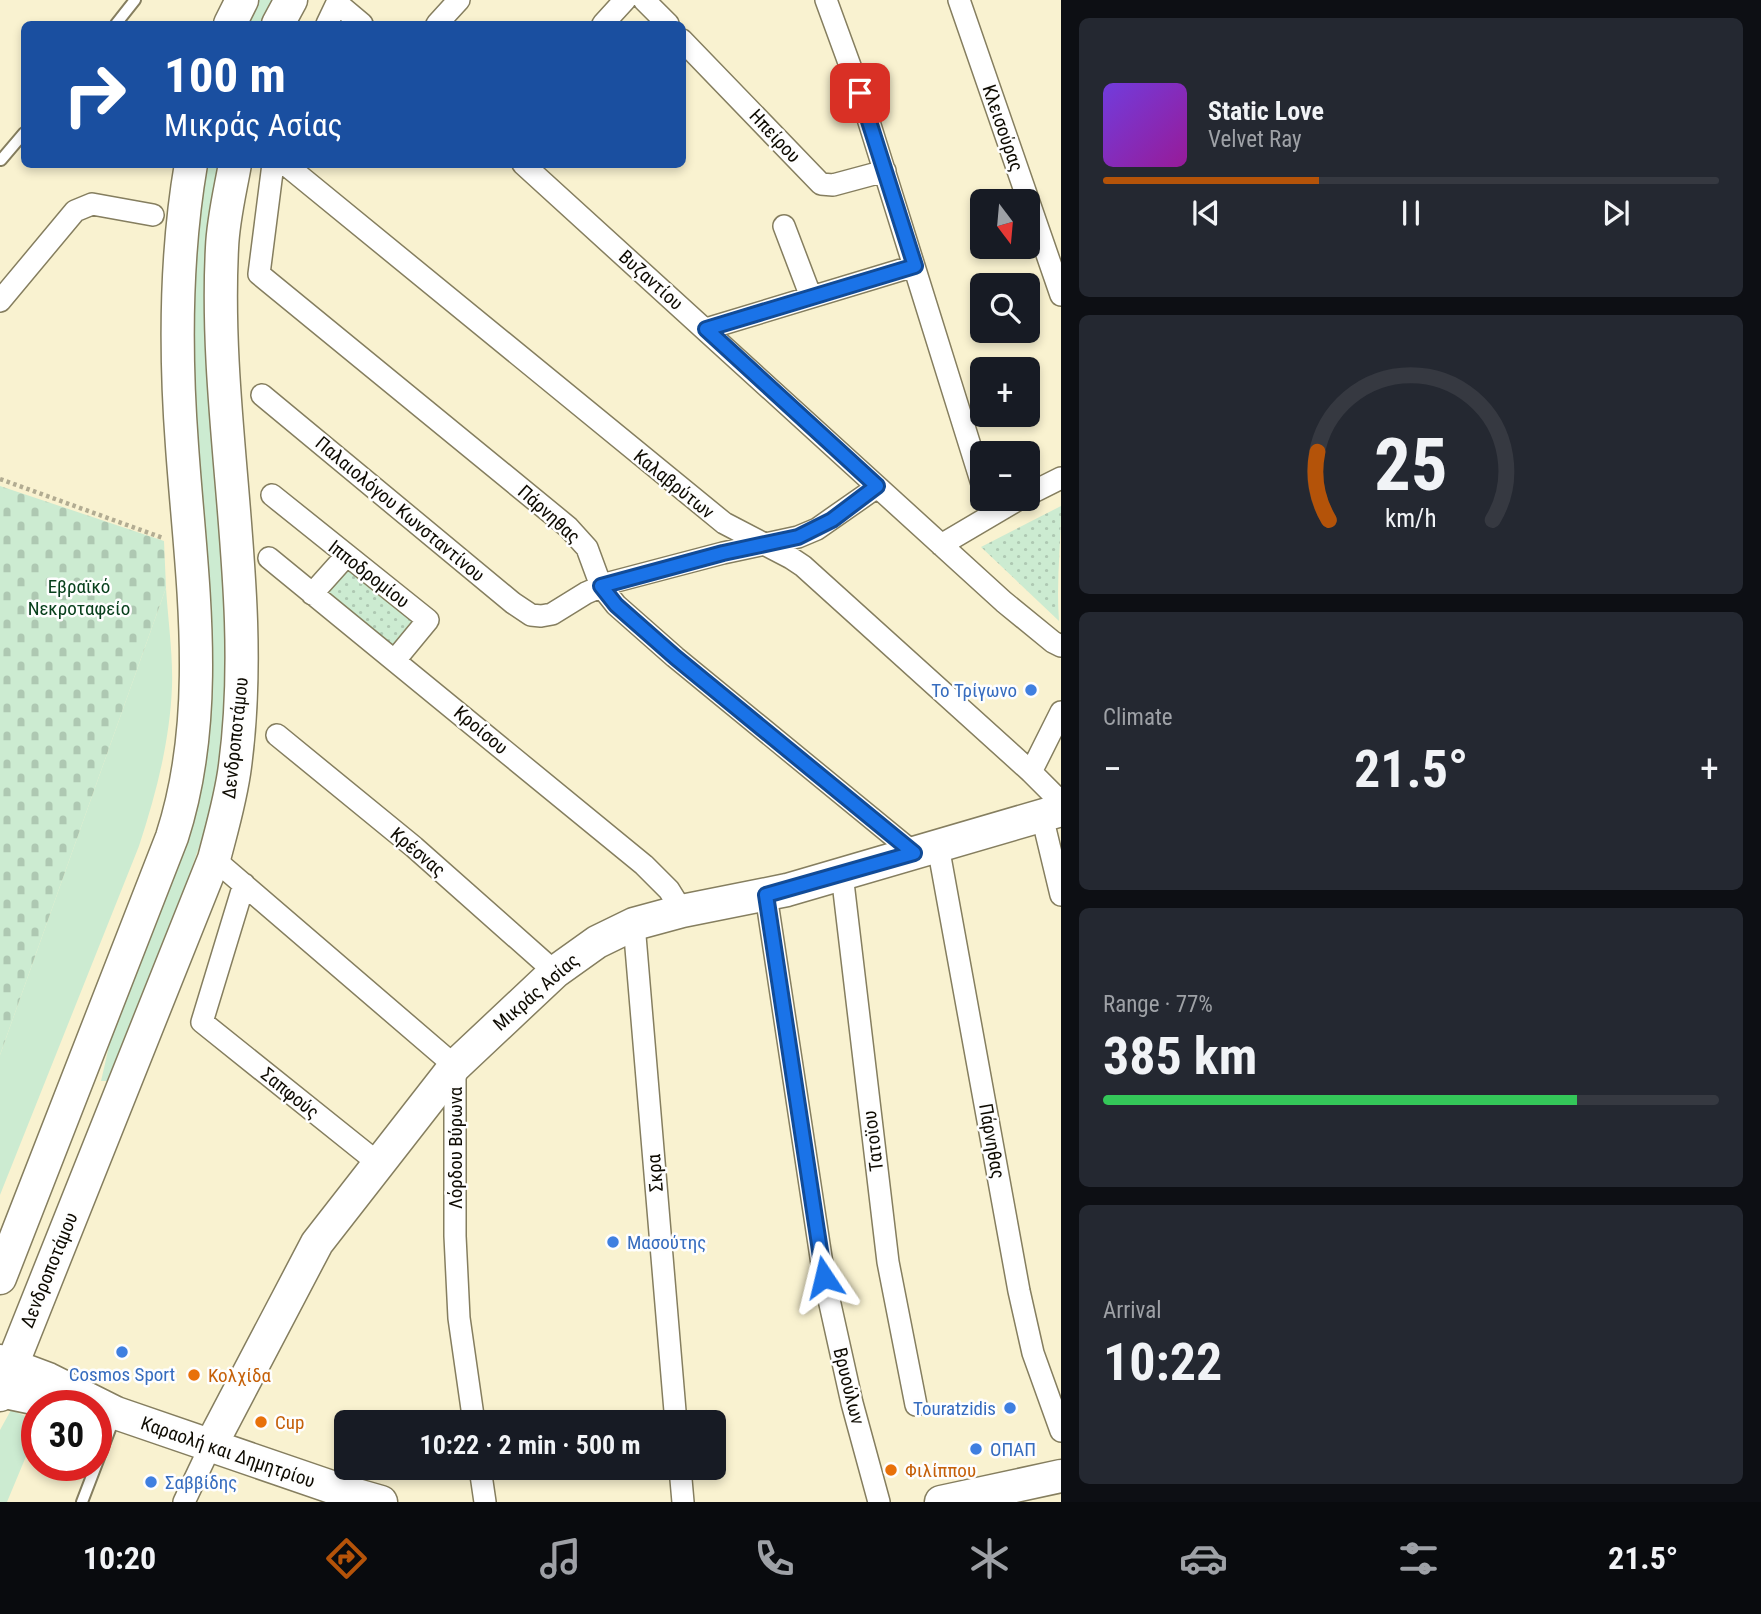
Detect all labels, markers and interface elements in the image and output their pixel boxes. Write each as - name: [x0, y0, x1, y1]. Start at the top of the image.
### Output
- text: 100 m: [164, 47, 286, 104]
- icon: right: [49, 49, 140, 140]
- pin: [830, 63, 890, 123]
- icon: arrive: [841, 74, 879, 112]
- street label: Κλεισούρας: [977, 82, 1029, 174]
- text: Static Love: [1208, 96, 1324, 126]
- street label: Ηπείρου: [745, 105, 805, 167]
- text: Μικράς Ασίας: [164, 106, 343, 144]
- text: Velvet Ray: [1208, 126, 1302, 153]
- north arrow: [970, 189, 1040, 259]
- map controls: [970, 189, 1040, 511]
- icon: previous: [1187, 194, 1225, 232]
- icon: pause: [1392, 194, 1430, 232]
- icon: next: [1597, 194, 1635, 232]
- street label: Βυζαντίου: [614, 245, 688, 315]
- button: search: [970, 273, 1040, 343]
- button: +: [970, 357, 1040, 427]
- text: 25: [1374, 423, 1448, 509]
- street label: Παλαιολόγου Κωνσταντίνου: [311, 431, 489, 587]
- button: −: [970, 441, 1040, 511]
- street label: Καλαβρύτων: [629, 445, 719, 523]
- street label: Πάρνηθας: [513, 480, 585, 548]
- text: km/h: [1385, 504, 1437, 533]
- street label: Ιπποδρομίου: [324, 535, 414, 613]
- park label: Εβραϊκό Νεκροταφείο: [28, 575, 130, 620]
- street label: Δενδροποτάμου: [217, 676, 253, 800]
- place label: Το Τρίγωνο: [931, 679, 1017, 702]
- marker: Το Τρίγωνο: [1023, 682, 1039, 698]
- street label: Κροίσου: [449, 701, 513, 759]
- text: Climate: [1103, 704, 1173, 731]
- text: 21.5°: [1354, 739, 1468, 800]
- text: −: [1103, 747, 1122, 791]
- text: +: [1700, 747, 1719, 791]
- street label: Κρέσνας: [386, 822, 450, 882]
- street label: Μικράς Ασίας: [488, 949, 584, 1035]
- text: Range · 77%: [1103, 991, 1213, 1018]
- text: 385 km: [1103, 1026, 1257, 1087]
- street label: Σαπφούς: [256, 1063, 324, 1123]
- street label: Λόρδου Βύρωνα: [444, 1086, 467, 1209]
- street label: Πάρνηθας: [974, 1102, 1010, 1180]
- street label: Τατοϊου: [858, 1109, 888, 1173]
- street label: Σκρα: [642, 1153, 668, 1193]
- street label: Δενδροποτάμου: [15, 1209, 83, 1331]
- place label: Μασούτης: [627, 1231, 706, 1254]
- marker: Μασούτης: [605, 1234, 621, 1250]
- position arrow: [787, 1240, 861, 1314]
- text: Arrival: [1103, 1297, 1162, 1324]
- text: 10:22: [1103, 1332, 1222, 1393]
- marker: Cosmos Sport: [114, 1344, 130, 1360]
- street label: Βρυούλων: [828, 1345, 870, 1427]
- place label: Cosmos Sport: [69, 1363, 175, 1386]
- place label: Κολχίδα: [208, 1364, 271, 1387]
- marker: Κολχίδα: [186, 1367, 202, 1383]
- speed limit sign: 30: [21, 1390, 112, 1481]
- place label: Touratzidis: [913, 1397, 996, 1420]
- marker: Touratzidis: [1002, 1400, 1018, 1416]
- street label: Καραολή και Δημητρίου: [138, 1411, 318, 1493]
- place label: Cup: [275, 1411, 304, 1434]
- marker: Cup: [253, 1414, 269, 1430]
- text: 10:22 · 2 min · 500 m: [420, 1430, 640, 1460]
- place label: ΟΠΑΠ: [990, 1438, 1036, 1461]
- marker: ΟΠΑΠ: [968, 1441, 984, 1457]
- place label: Φιλίππου: [905, 1459, 976, 1482]
- marker: Φιλίππου: [883, 1462, 899, 1478]
- place label: Σαββίδης: [165, 1471, 237, 1494]
- marker: Σαββίδης: [143, 1474, 159, 1490]
- icon: directions: [322, 1534, 371, 1583]
- icon: music: [536, 1534, 585, 1583]
- icon: phone: [750, 1534, 799, 1583]
- icon: climate: [965, 1534, 1014, 1583]
- icon: car: [1179, 1534, 1228, 1583]
- icon: filters: [1394, 1534, 1443, 1583]
- text: 10:20: [83, 1539, 156, 1577]
- text: 21.5°: [1608, 1539, 1678, 1577]

